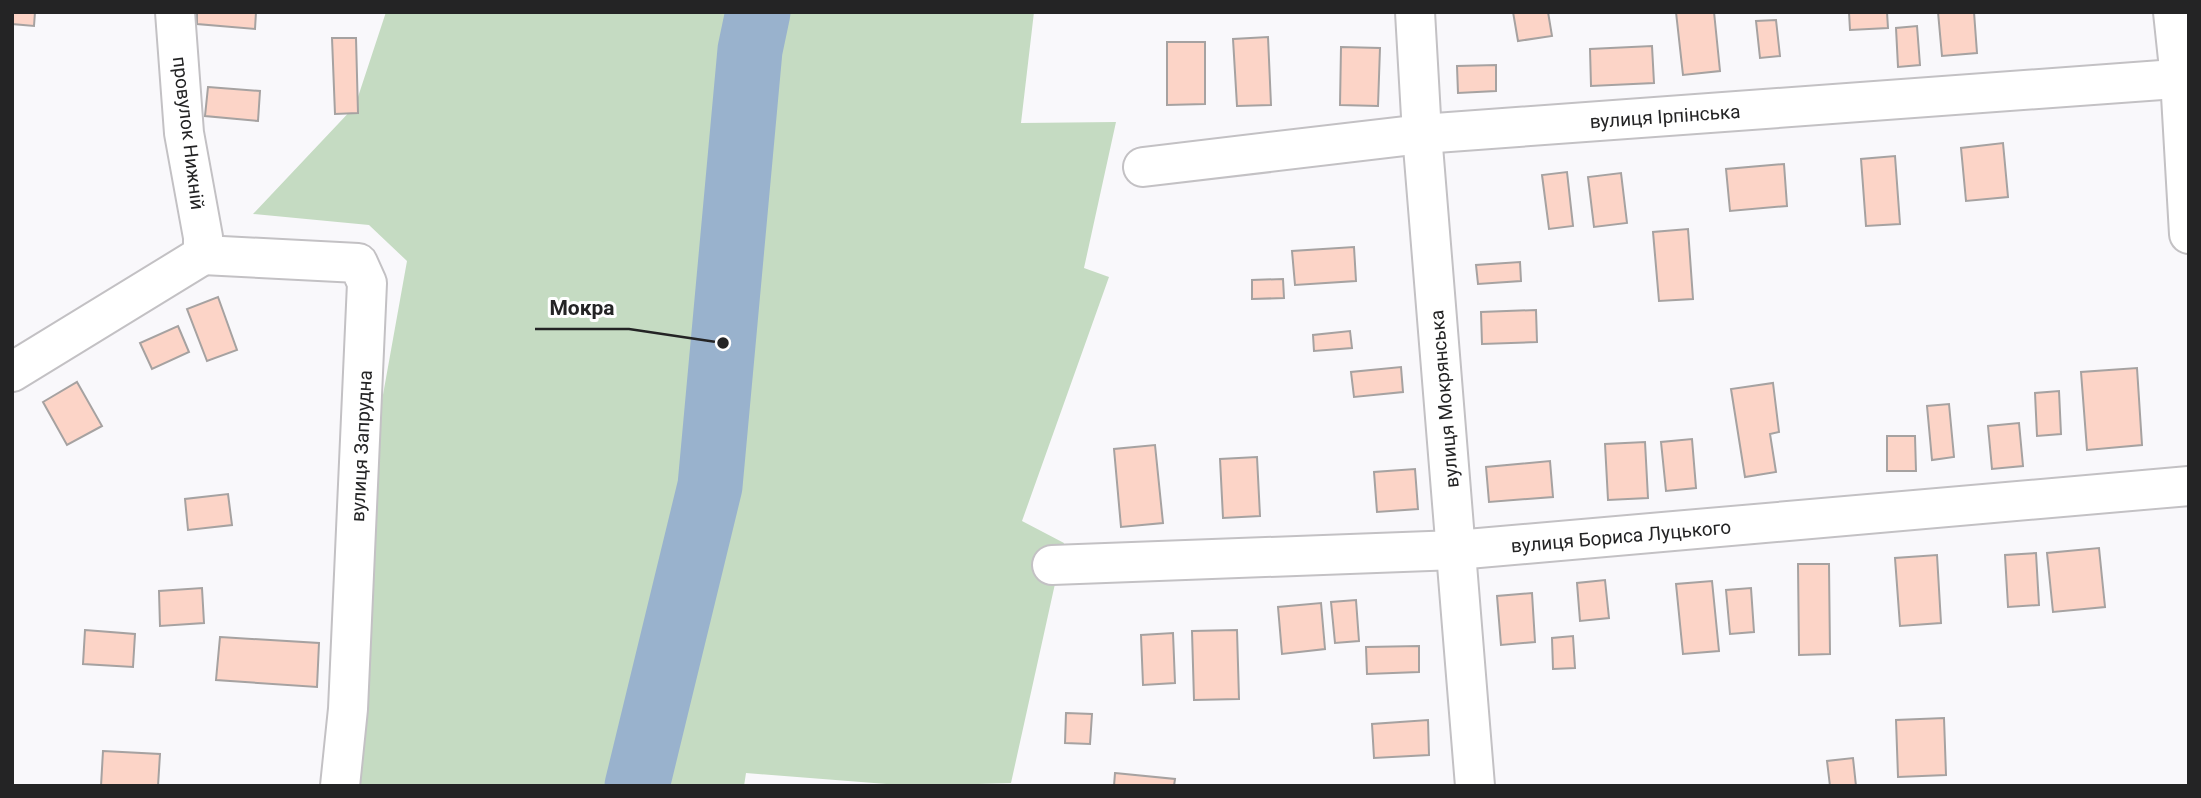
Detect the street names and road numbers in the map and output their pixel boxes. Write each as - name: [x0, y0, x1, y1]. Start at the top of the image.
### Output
- street label: провулок Нижній: [168, 55, 209, 211]
- street label: вулиця Ірпінська: [1589, 100, 1741, 133]
- street label: вулиця Мокрянська: [1425, 309, 1464, 489]
- street label: вулиця Запрудна: [346, 369, 377, 523]
- street label: вулиця Бориса Луцького: [1510, 515, 1732, 558]

